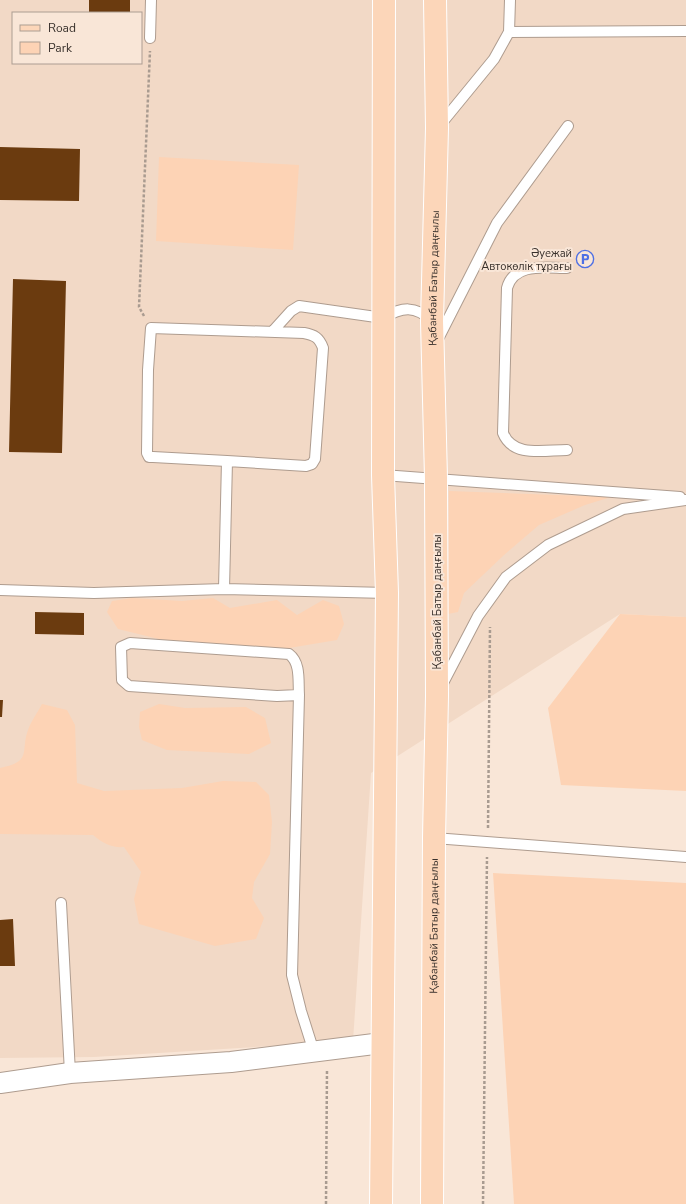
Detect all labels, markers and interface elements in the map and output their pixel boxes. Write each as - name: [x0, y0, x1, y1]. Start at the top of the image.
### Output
- legend: [12, 12, 142, 64]
- text: Road: [48, 20, 76, 36]
- text: Park: [48, 40, 73, 56]
- street label: Қабанбай Батыр даңғылы: [424, 210, 442, 346]
- place label: Әуежай Автокөлік тұрағы: [481, 246, 572, 274]
- parking icon: Әуежай Автокөлік тұрағы: [575, 249, 595, 269]
- street label: Қабанбай Батыр даңғылы: [430, 534, 445, 670]
- street label: Қабанбай Батыр даңғылы: [426, 858, 441, 994]

